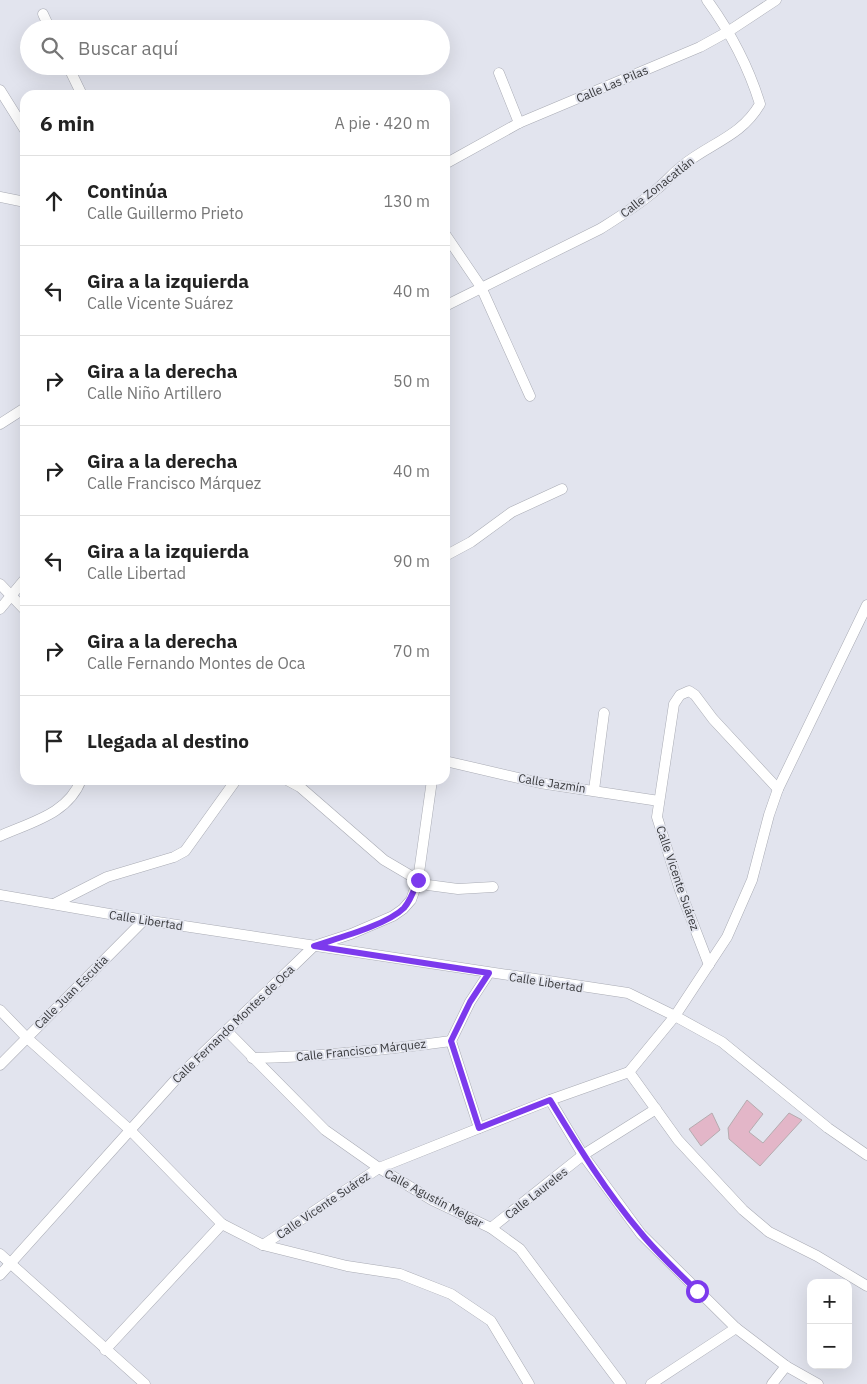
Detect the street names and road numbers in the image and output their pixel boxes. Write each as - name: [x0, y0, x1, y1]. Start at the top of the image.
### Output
- street label: Calle Las Pilas: [574, 62, 650, 106]
- street label: Calle Zonacatlán: [617, 153, 697, 221]
- street label: Calle Jazmín: [517, 770, 587, 796]
- street label: Calle Vicente Suárez: [653, 824, 703, 933]
- street label: Calle Libertad: [108, 907, 184, 933]
- street label: Calle Juan Escutia: [31, 952, 111, 1032]
- street label: Calle Fernando Montes de Oca: [169, 961, 298, 1086]
- street label: Calle Libertad: [508, 969, 584, 995]
- street label: Calle Francisco Márquez: [295, 1036, 427, 1064]
- street label: Calle Laureles: [502, 1164, 571, 1222]
- street label: Calle Agustín Melgar: [382, 1166, 487, 1231]
- street label: Calle Vicente Suárez: [273, 1168, 373, 1242]

